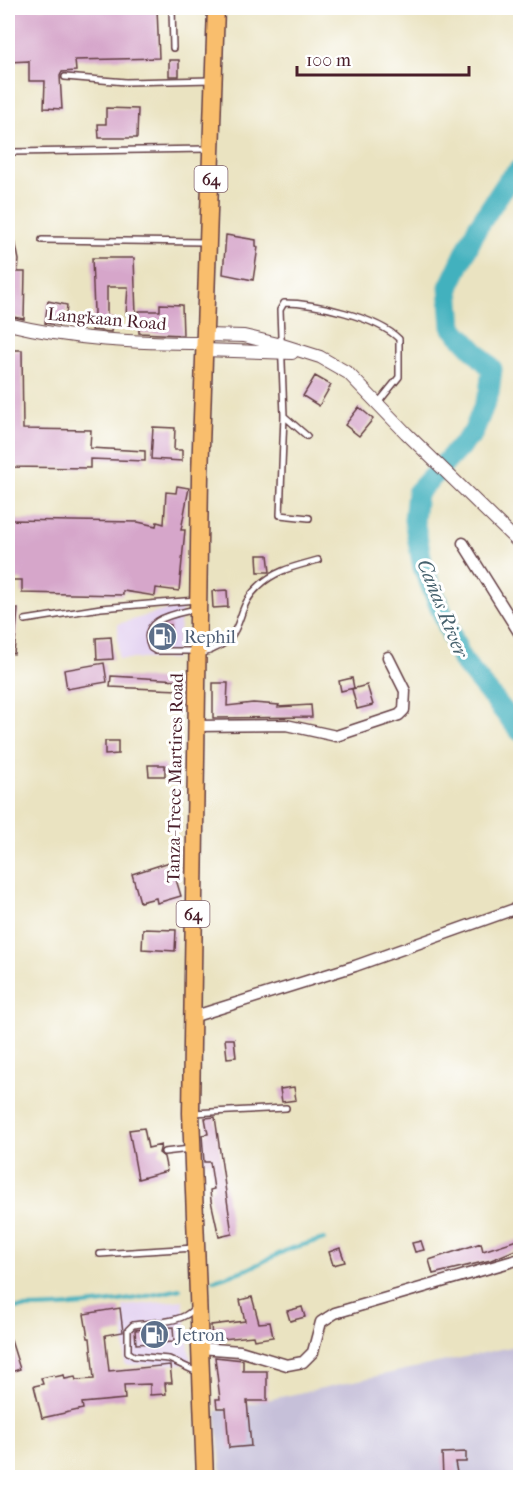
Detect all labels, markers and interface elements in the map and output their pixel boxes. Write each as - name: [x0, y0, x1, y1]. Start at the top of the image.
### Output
- scale bar: [297, 39, 470, 77]
- text: 100 m: [306, 50, 351, 71]
- road number: 64: [194, 166, 228, 192]
- street label: Langkaan Road: [46, 304, 168, 335]
- water label: Cañas River: [412, 556, 473, 663]
- fuel station icon: Rephil: [147, 621, 179, 653]
- place label: Rephil: [184, 627, 236, 648]
- street label: Tanza-Trece Martires Road: [163, 673, 188, 883]
- road number: 64: [176, 901, 210, 927]
- fuel station icon: Jetron: [139, 1319, 171, 1351]
- place label: Jetron: [174, 1325, 225, 1346]

